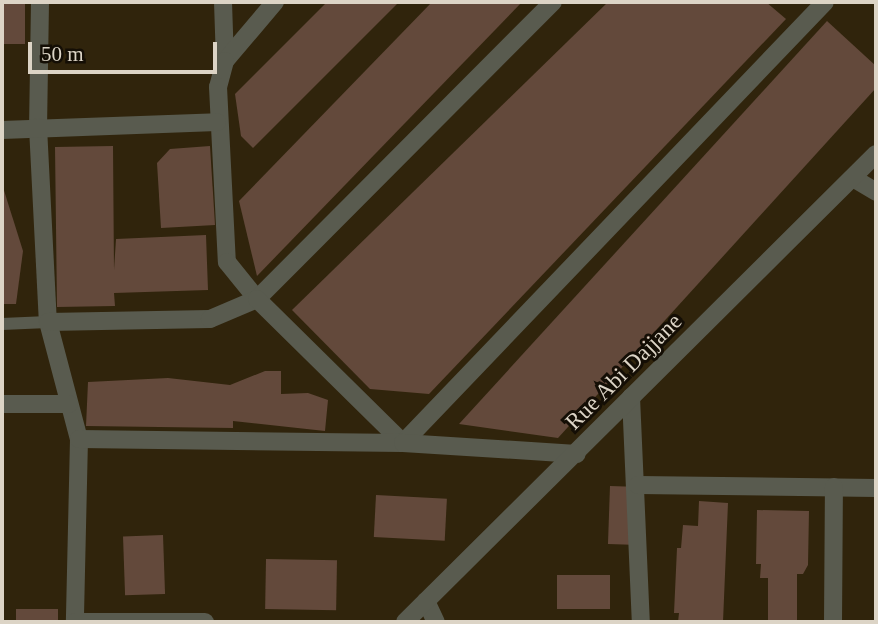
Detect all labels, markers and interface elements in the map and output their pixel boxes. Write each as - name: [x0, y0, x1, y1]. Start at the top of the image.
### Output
- scale bar: [32, 28, 220, 72]
- text: 50 m: [41, 42, 84, 66]
- street label: Rue Abi Dajjane: [561, 309, 687, 435]

